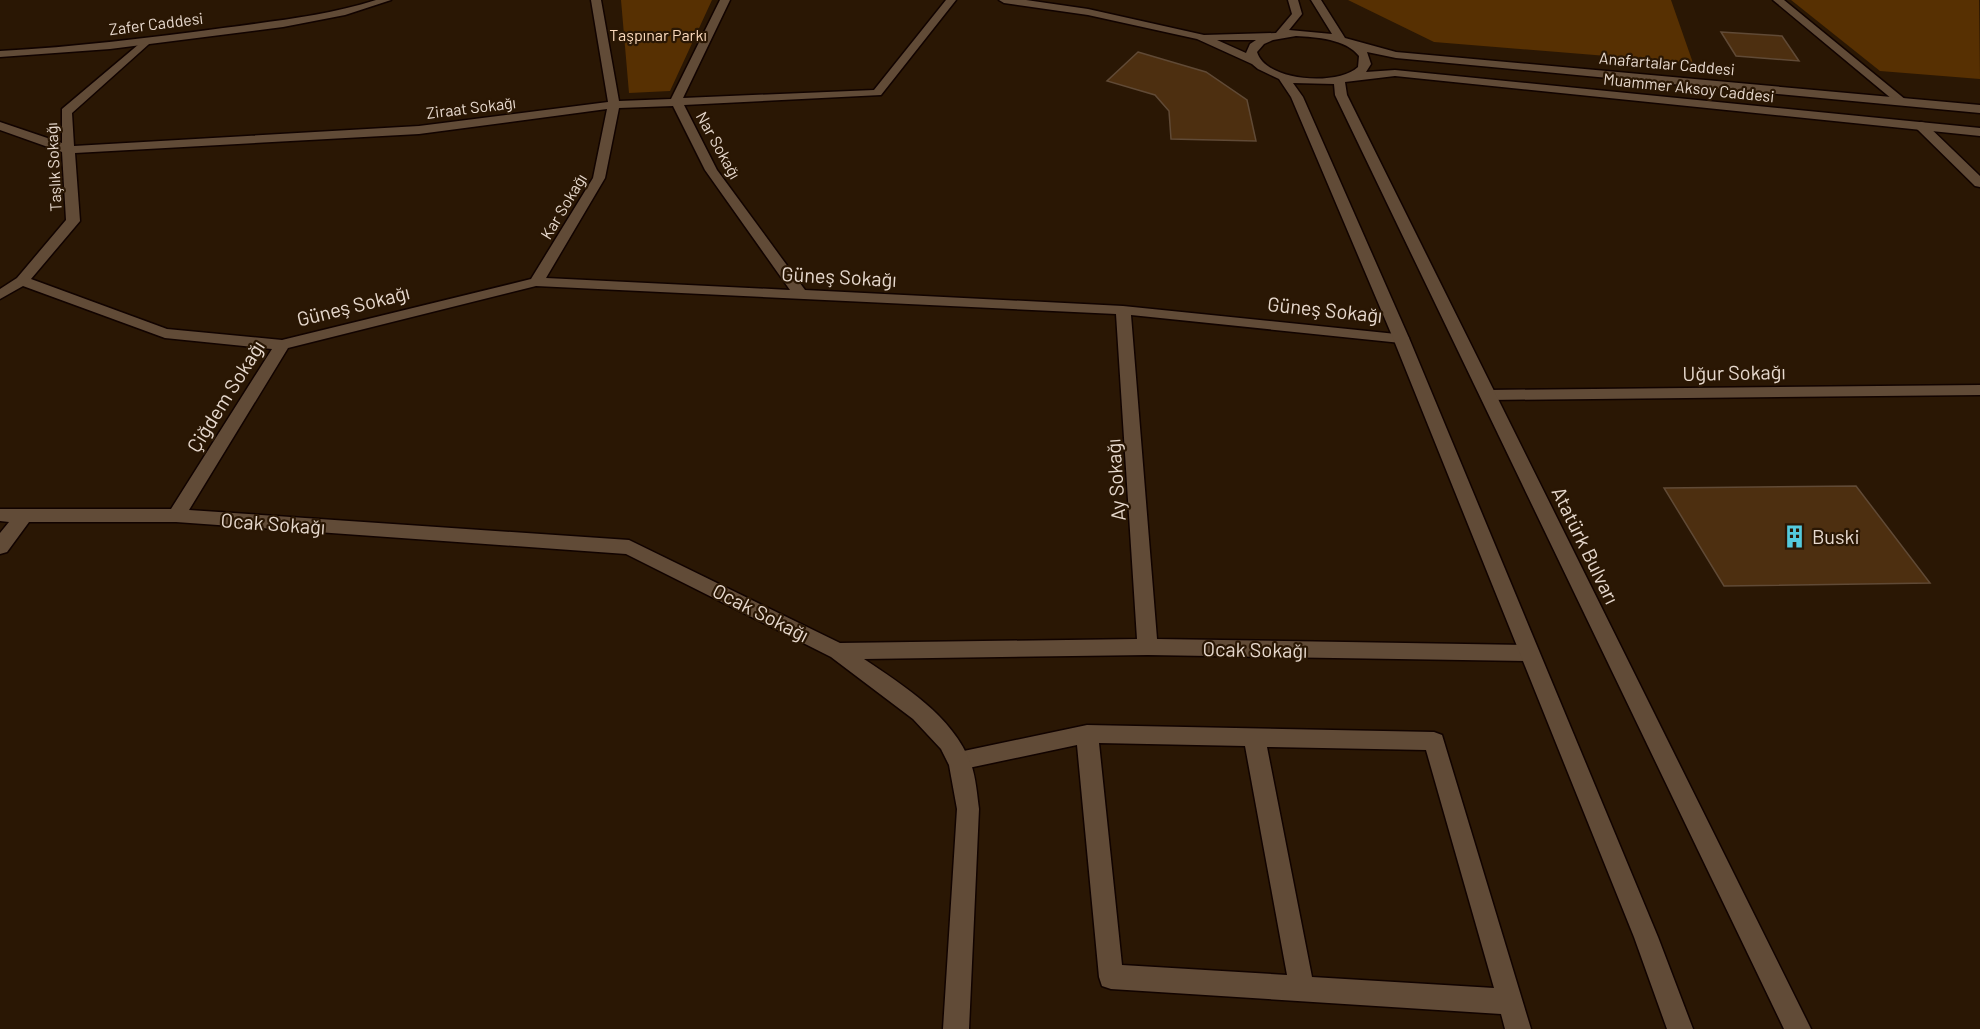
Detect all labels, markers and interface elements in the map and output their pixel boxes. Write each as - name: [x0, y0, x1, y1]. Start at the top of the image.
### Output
- street label: Zafer Caddesi: [108, 8, 204, 38]
- park label: Taşpınar Parkı: [609, 25, 707, 44]
- street label: Anafartalar Caddesi: [1598, 48, 1736, 78]
- street label: Muammer Aksoy Caddesi: [1603, 69, 1775, 105]
- street label: Ziraat Sokağı: [425, 92, 517, 122]
- street label: Nar Sokağı: [693, 108, 745, 182]
- street label: Taşlık Sokağı: [41, 122, 65, 212]
- street label: Kar Sokağı: [536, 170, 590, 242]
- street label: Güneş Sokağı: [781, 261, 897, 291]
- street label: Güneş Sokağı: [294, 279, 412, 331]
- street label: Güneş Sokağı: [1266, 291, 1384, 327]
- street label: Çiğdem Sokağı: [181, 336, 269, 456]
- street label: Uğur Sokağı: [1682, 359, 1786, 385]
- street label: Ay Sokağı: [1100, 438, 1130, 522]
- street label: Atatürk Bulvarı: [1547, 483, 1625, 607]
- street label: Ocak Sokağı: [220, 507, 326, 539]
- building icon: Buski: [1781, 523, 1807, 549]
- place label: Buski: [1812, 524, 1860, 548]
- street label: Ocak Sokağı: [709, 578, 813, 646]
- street label: Ocak Sokağı: [1202, 636, 1308, 662]

